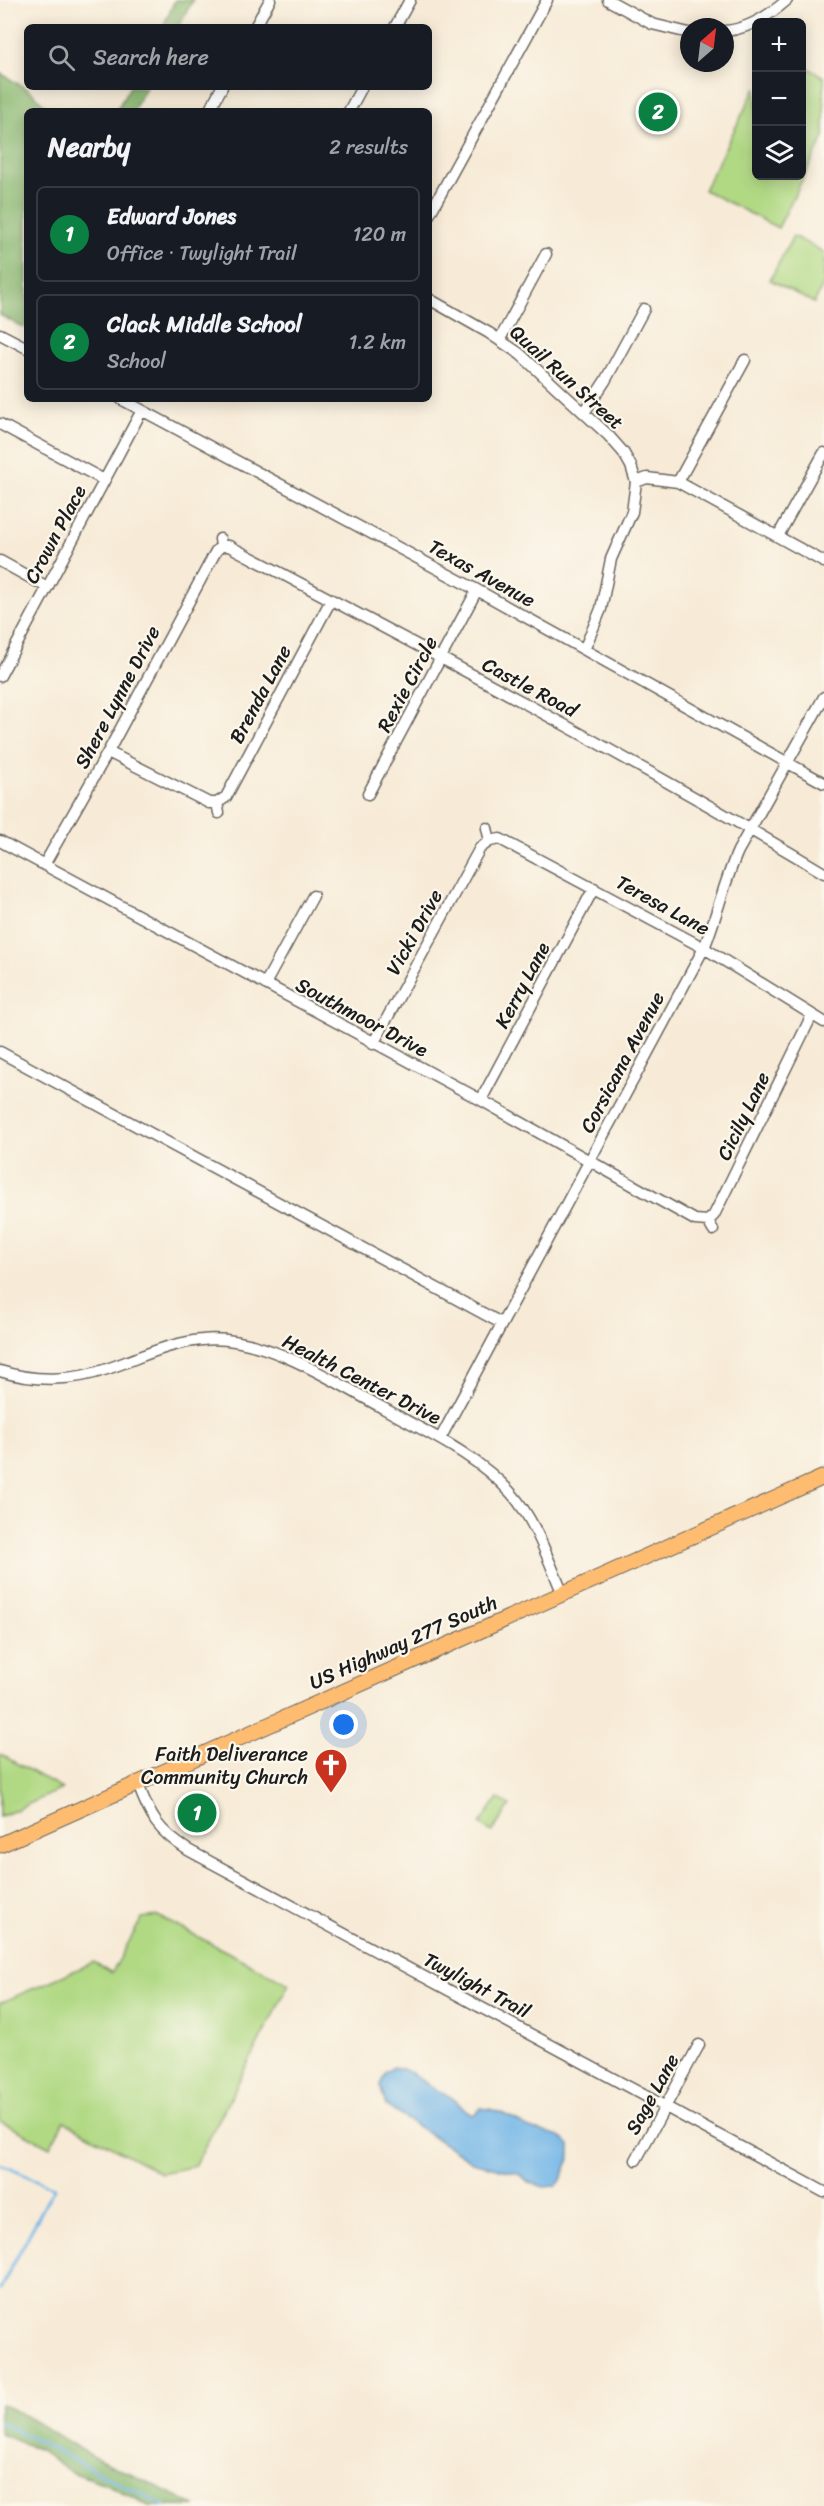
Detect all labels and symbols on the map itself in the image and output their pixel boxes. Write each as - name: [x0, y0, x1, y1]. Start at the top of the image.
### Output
- north arrow: [680, 18, 734, 72]
- pin: 2: [638, 90, 678, 134]
- street label: Quail Run Street: [501, 316, 632, 439]
- street label: Crown Place: [15, 478, 96, 590]
- street label: Texas Avenue: [422, 530, 542, 617]
- street label: Shere Lynne Drive: [65, 619, 170, 775]
- street label: Rexie Circle: [367, 630, 448, 739]
- street label: Brenda Lane: [220, 638, 301, 750]
- street label: Castle Road: [476, 648, 585, 728]
- street label: Teresa Lane: [609, 865, 716, 946]
- street label: Vicki Drive: [376, 883, 453, 982]
- street label: Kerry Lane: [485, 935, 560, 1035]
- street label: Southmoor Drive: [289, 968, 435, 1067]
- street label: Corsicana Avenue: [570, 985, 675, 1139]
- street label: Cicily Lane: [707, 1066, 780, 1167]
- street label: Health Center Drive: [276, 1324, 448, 1435]
- street label: US Highway 277 South: [303, 1585, 503, 1700]
- your location: [329, 1710, 358, 1739]
- place label: Faith Deliverance Community Church: [141, 1737, 308, 1795]
- church icon: Faith Deliverance Community Church: [313, 1747, 349, 1794]
- pin: 1: [178, 1790, 216, 1836]
- street label: Twylight Trail: [417, 1942, 538, 2029]
- street label: Sage Lane: [616, 2047, 689, 2141]

